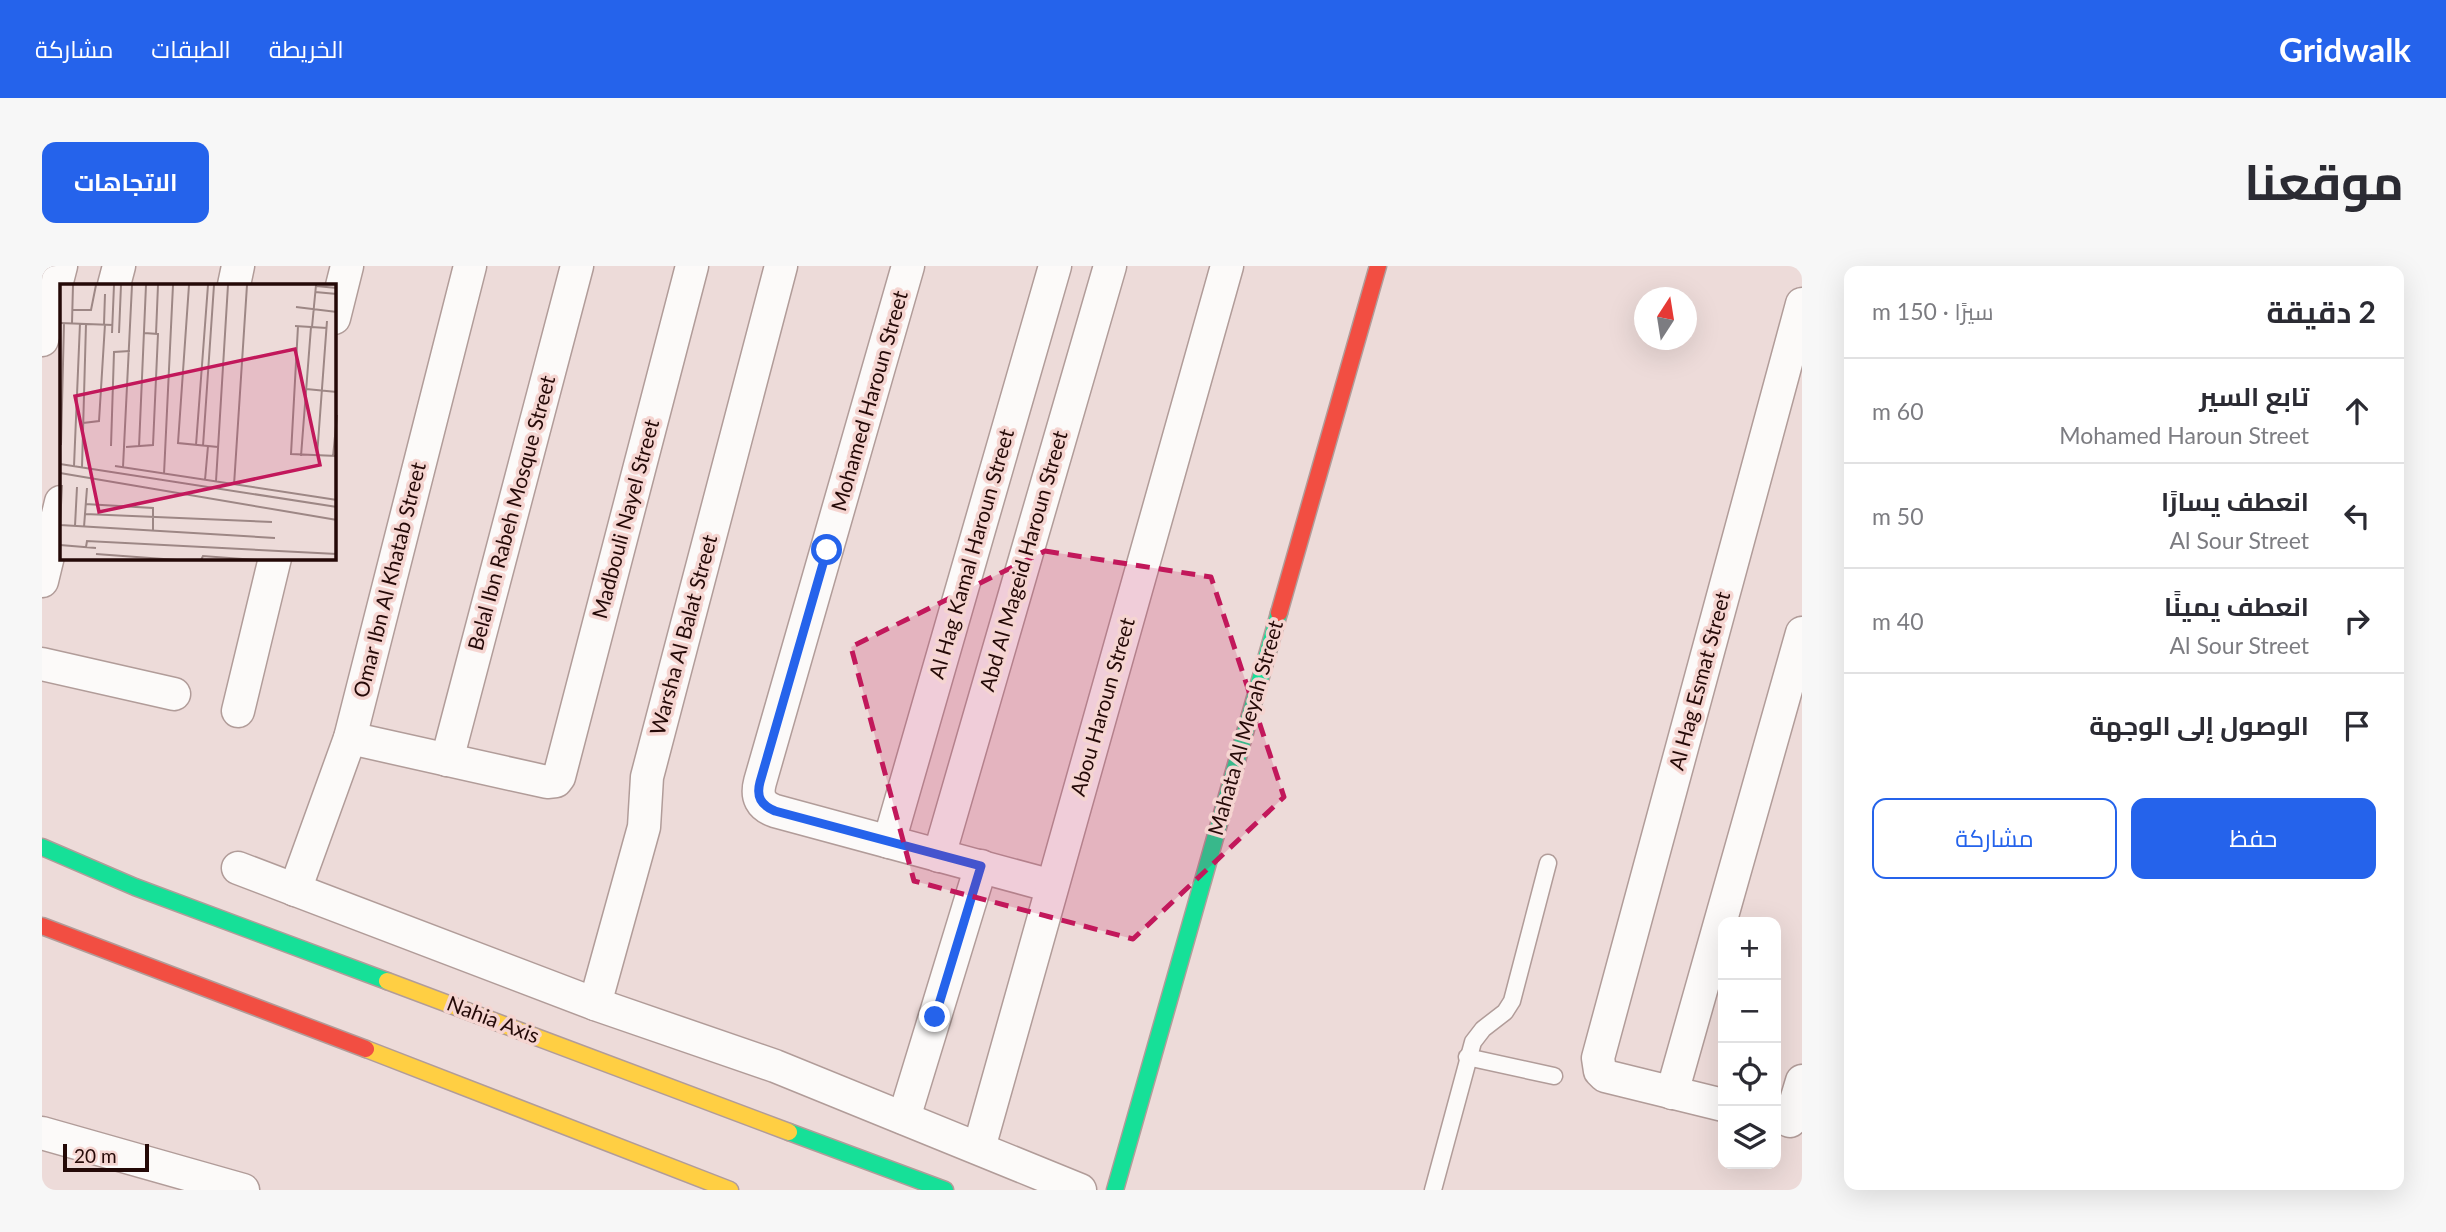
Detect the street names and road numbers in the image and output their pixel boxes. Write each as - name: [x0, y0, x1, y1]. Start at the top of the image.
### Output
- street label: Mohamed Haroun Street: [825, 287, 912, 514]
- street label: Belal Ibn Rabeh Mosque Street: [462, 372, 559, 653]
- street label: Madbouli Nayel Street: [586, 416, 663, 621]
- street label: Al Hag Kamal Haroun Street: [923, 425, 1018, 681]
- street label: Abd Al Mageid Haroun Street: [973, 427, 1072, 694]
- street label: Omar Ibn Al Khatab Street: [347, 459, 430, 700]
- street label: Warsha Al Balat Street: [644, 531, 721, 737]
- street label: Al Hag Esmat Street: [1663, 588, 1735, 773]
- street label: Abou Haroun Street: [1064, 614, 1139, 799]
- street label: Mahata Al Meyah Street: [1202, 617, 1287, 838]
- street label: Nahia Axis: [444, 990, 543, 1048]

